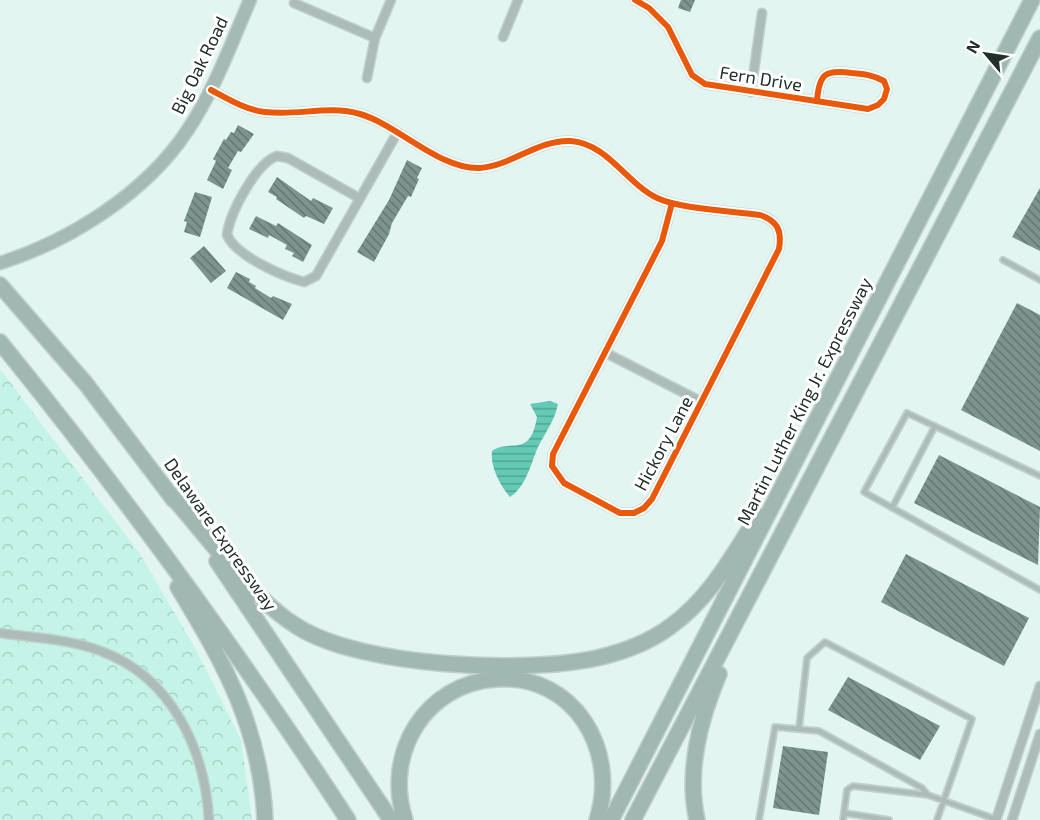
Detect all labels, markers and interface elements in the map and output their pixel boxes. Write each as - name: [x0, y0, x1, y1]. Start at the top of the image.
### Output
- street label: Big Oak Road: [166, 13, 232, 117]
- north arrow: [956, 24, 1016, 84]
- text: N: [961, 37, 984, 56]
- street label: Fern Drive: [718, 61, 804, 95]
- street label: Martin Luther King Jr. Expressway: [732, 273, 876, 528]
- street label: Hickory Lane: [629, 392, 697, 494]
- street label: Delaware Expressway: [160, 453, 282, 615]

